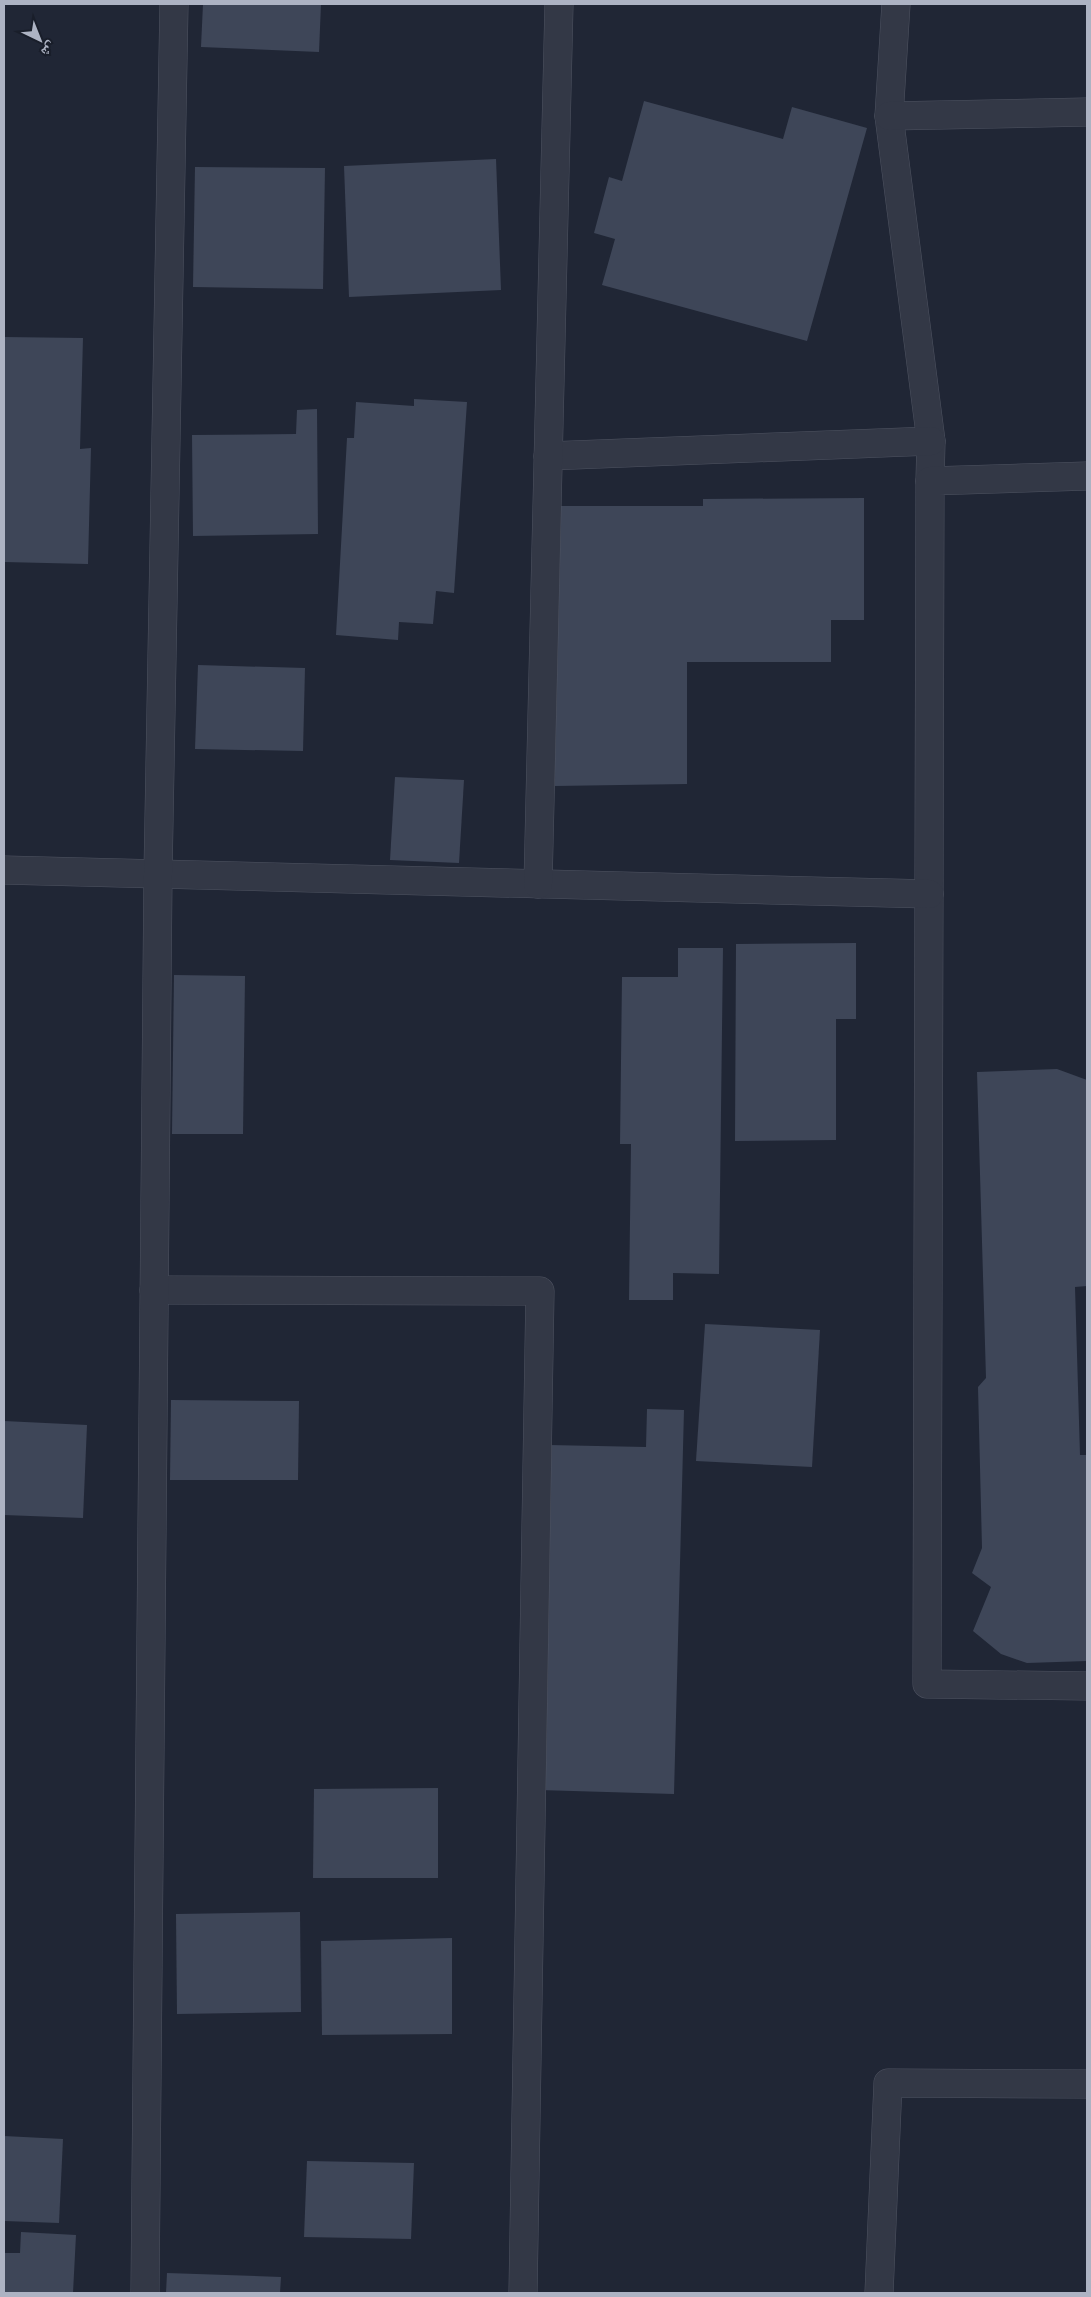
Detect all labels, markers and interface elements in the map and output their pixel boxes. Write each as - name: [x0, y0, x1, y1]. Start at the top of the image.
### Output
- north arrow: [15, 15, 65, 65]
- text: ش: [37, 38, 60, 61]

